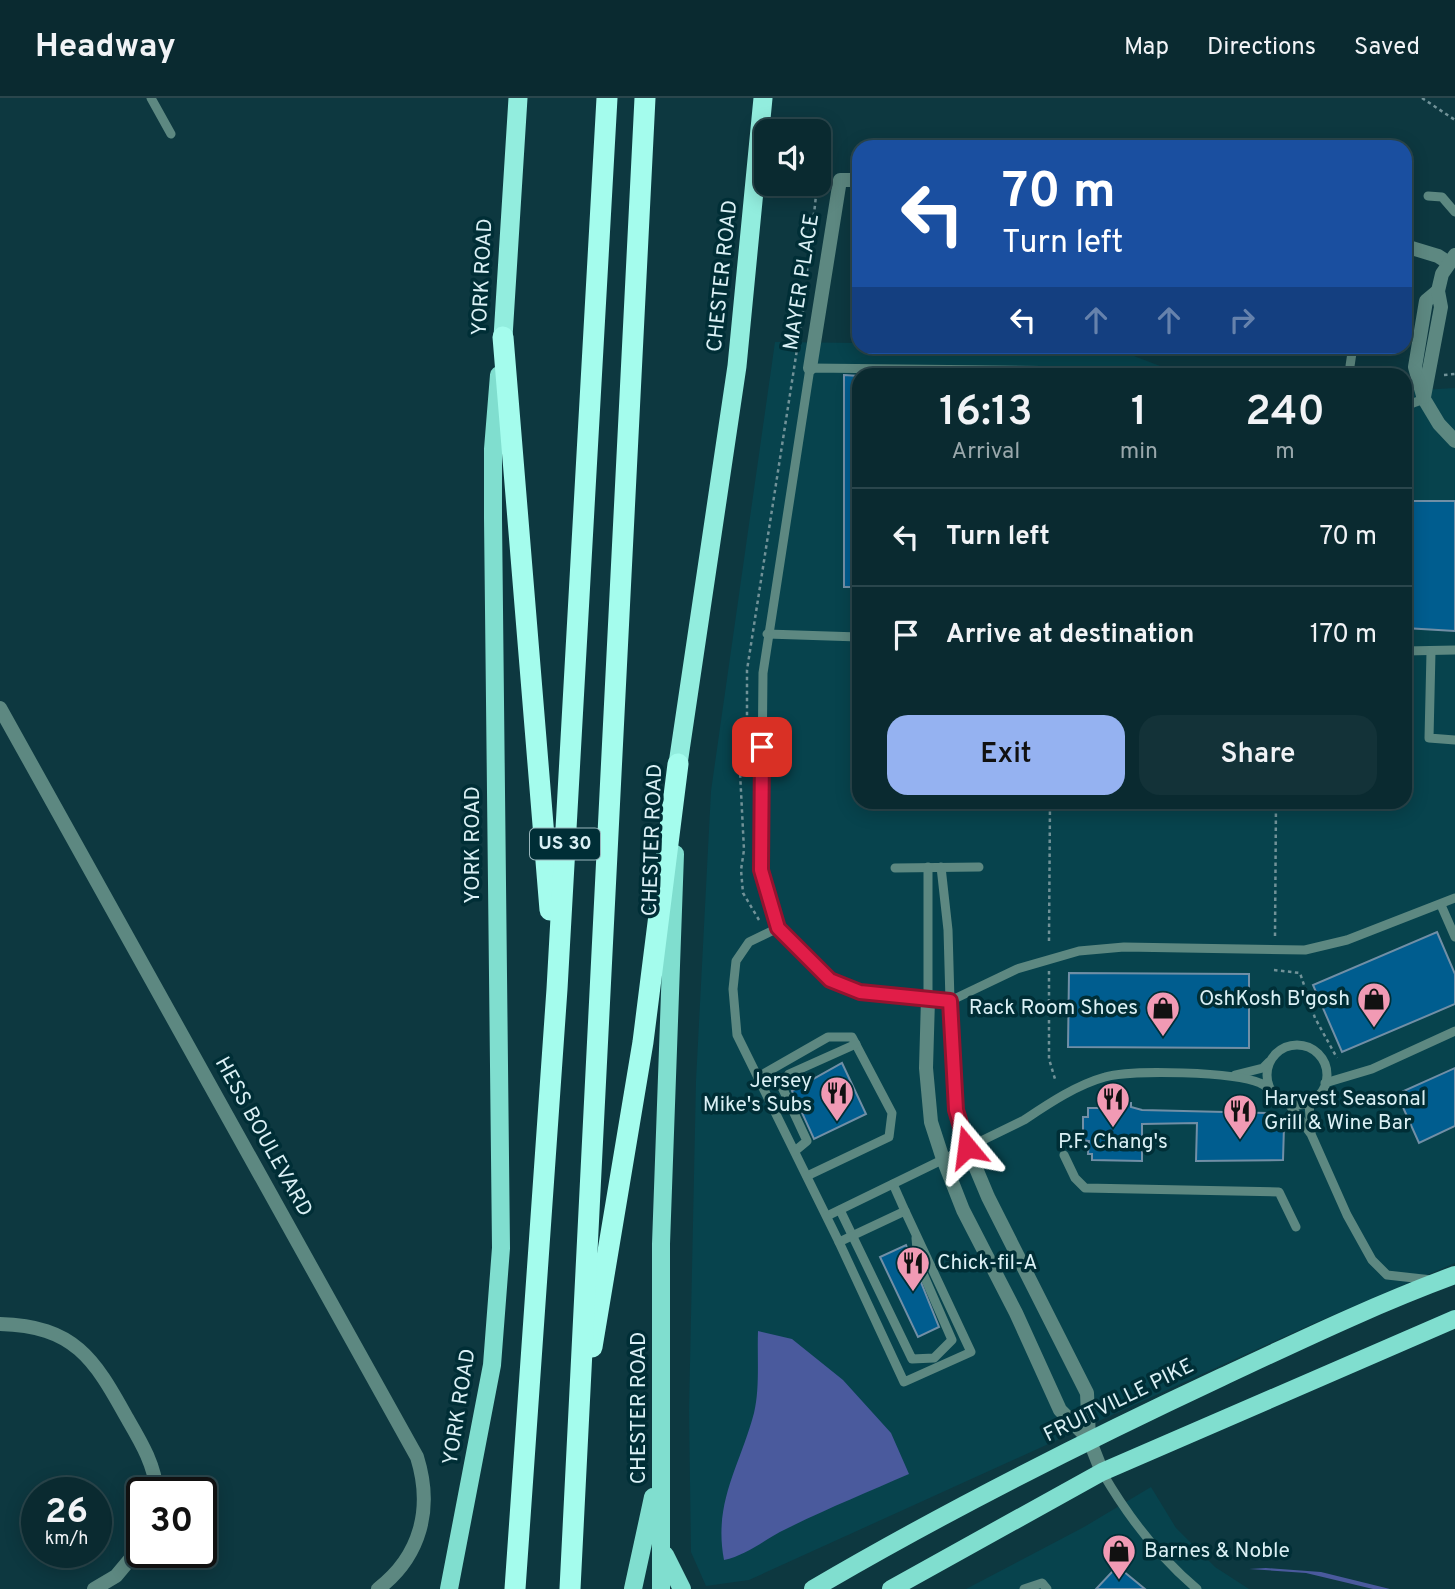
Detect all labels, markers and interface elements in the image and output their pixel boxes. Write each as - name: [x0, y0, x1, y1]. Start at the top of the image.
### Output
- text: Headway: [35, 27, 176, 69]
- text: Map: [1124, 33, 1169, 63]
- text: Directions: [1207, 33, 1316, 63]
- text: Saved: [1354, 33, 1420, 63]
- map controls: [754, 119, 831, 196]
- button: sound: [754, 119, 831, 196]
- text: 70 m: [1002, 163, 1116, 225]
- icon: left: [887, 168, 978, 259]
- street label: CHESTER ROAD: [702, 199, 744, 353]
- street label: MAYER PLACE: [778, 212, 826, 352]
- street label: YORK ROAD: [466, 218, 500, 336]
- text: Turn left: [1002, 224, 1123, 264]
- icon: left: [1004, 301, 1042, 339]
- icon: ahead: [1077, 301, 1115, 339]
- icon: ahead: [1150, 301, 1188, 339]
- icon: right: [1223, 301, 1261, 339]
- text: 16:13: [939, 387, 1033, 440]
- text: 1: [1131, 387, 1147, 440]
- text: 240: [1245, 387, 1325, 440]
- text: Arrival: [952, 438, 1020, 467]
- text: min: [1120, 438, 1158, 467]
- text: m: [1275, 438, 1295, 467]
- icon: left: [887, 518, 925, 556]
- text: Turn left: [946, 521, 1050, 554]
- text: 70 m: [1319, 521, 1377, 554]
- icon: arrive: [887, 616, 925, 654]
- text: Arrive at destination: [946, 619, 1194, 652]
- text: 170 m: [1310, 619, 1377, 652]
- button: Exit: [887, 715, 1125, 795]
- button: Share: [1139, 715, 1377, 795]
- pin: [732, 717, 792, 777]
- icon: arrive: [743, 728, 781, 766]
- street label: CHESTER ROAD: [637, 763, 669, 917]
- street label: YORK ROAD: [460, 786, 487, 904]
- road number: US 30: [530, 828, 600, 860]
- shop icon: OshKosh B'gosh: [1355, 980, 1393, 1029]
- place label: OshKosh B'gosh: [1199, 986, 1350, 1013]
- shop icon: Rack Room Shoes: [1144, 989, 1182, 1038]
- place label: Rack Room Shoes: [969, 995, 1138, 1022]
- street label: HESS BOULEVARD: [208, 1052, 318, 1222]
- place label: Jersey Mike's Subs: [703, 1068, 812, 1119]
- restaurant icon: Jersey Mike's Subs: [818, 1074, 856, 1123]
- restaurant icon: P.F. Chang's: [1094, 1080, 1132, 1129]
- place label: Harvest Seasonal Grill & Wine Bar: [1264, 1086, 1426, 1137]
- restaurant icon: Harvest Seasonal Grill & Wine Bar: [1221, 1092, 1259, 1141]
- position arrow: [930, 1110, 1004, 1184]
- place label: P.F. Chang's: [1058, 1129, 1168, 1156]
- restaurant icon: Chick-fil-A: [894, 1244, 932, 1293]
- place label: Chick-fil-A: [937, 1250, 1037, 1277]
- street label: CHESTER ROAD: [626, 1332, 653, 1484]
- street label: YORK ROAD: [437, 1347, 483, 1467]
- street label: FRUITVILLE PIKE: [1039, 1353, 1199, 1449]
- speed limit sign: 30: [126, 1477, 217, 1568]
- text: 26: [45, 1491, 88, 1535]
- text: km/h: [45, 1528, 88, 1551]
- shop icon: Barnes & Noble: [1100, 1532, 1138, 1581]
- place label: Barnes & Noble: [1144, 1538, 1290, 1565]

